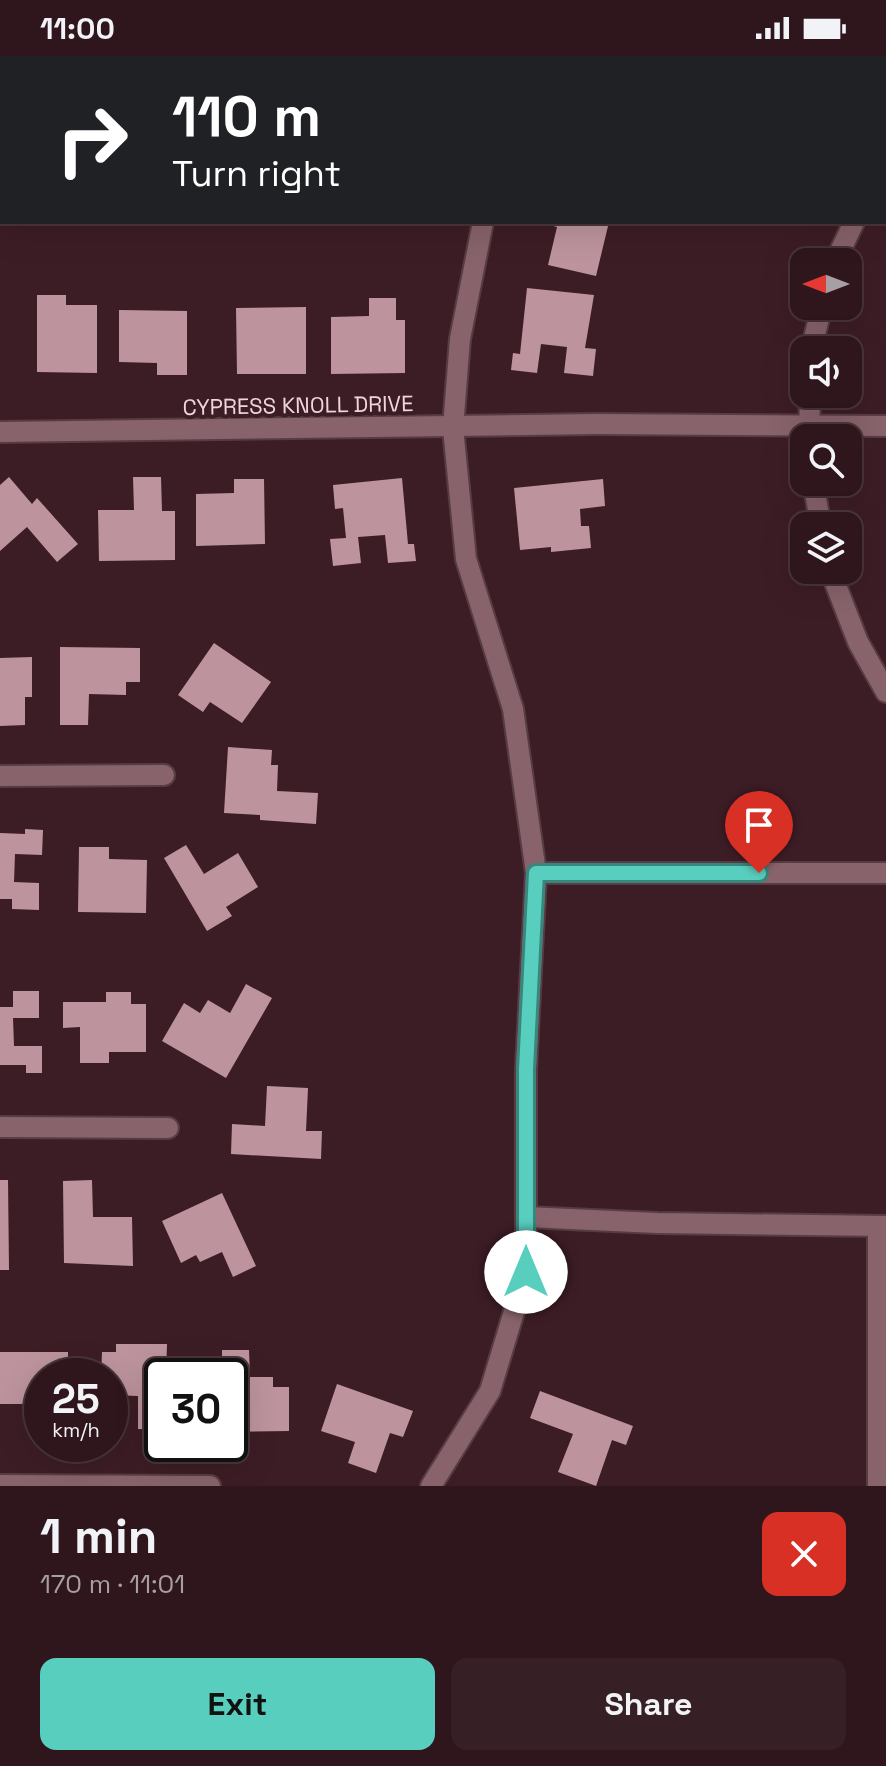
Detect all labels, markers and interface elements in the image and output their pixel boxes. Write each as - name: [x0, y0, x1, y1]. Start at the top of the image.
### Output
- text: 11:00: [40, 9, 115, 48]
- text: 110 m: [172, 81, 321, 152]
- icon: right: [40, 88, 144, 192]
- text: Turn right: [172, 151, 341, 197]
- north arrow: [790, 248, 862, 320]
- map controls: [790, 248, 862, 584]
- button: sound: [790, 336, 862, 408]
- street label: CYPRESS KNOLL DRIVE: [182, 389, 414, 421]
- button: search: [790, 424, 862, 496]
- button: layers: [790, 512, 862, 584]
- pin: [725, 791, 793, 873]
- icon: arrive: [737, 803, 781, 847]
- position arrow: [484, 1230, 568, 1314]
- speed limit sign: 30: [144, 1358, 248, 1462]
- text: 25: [52, 1374, 100, 1425]
- text: km/h: [52, 1417, 100, 1443]
- text: 1 min: [40, 1506, 157, 1567]
- button: close: [762, 1512, 846, 1596]
- text: 170 m · 11:01: [40, 1567, 185, 1601]
- button: Exit: [40, 1658, 435, 1750]
- button: Share: [451, 1658, 846, 1750]

